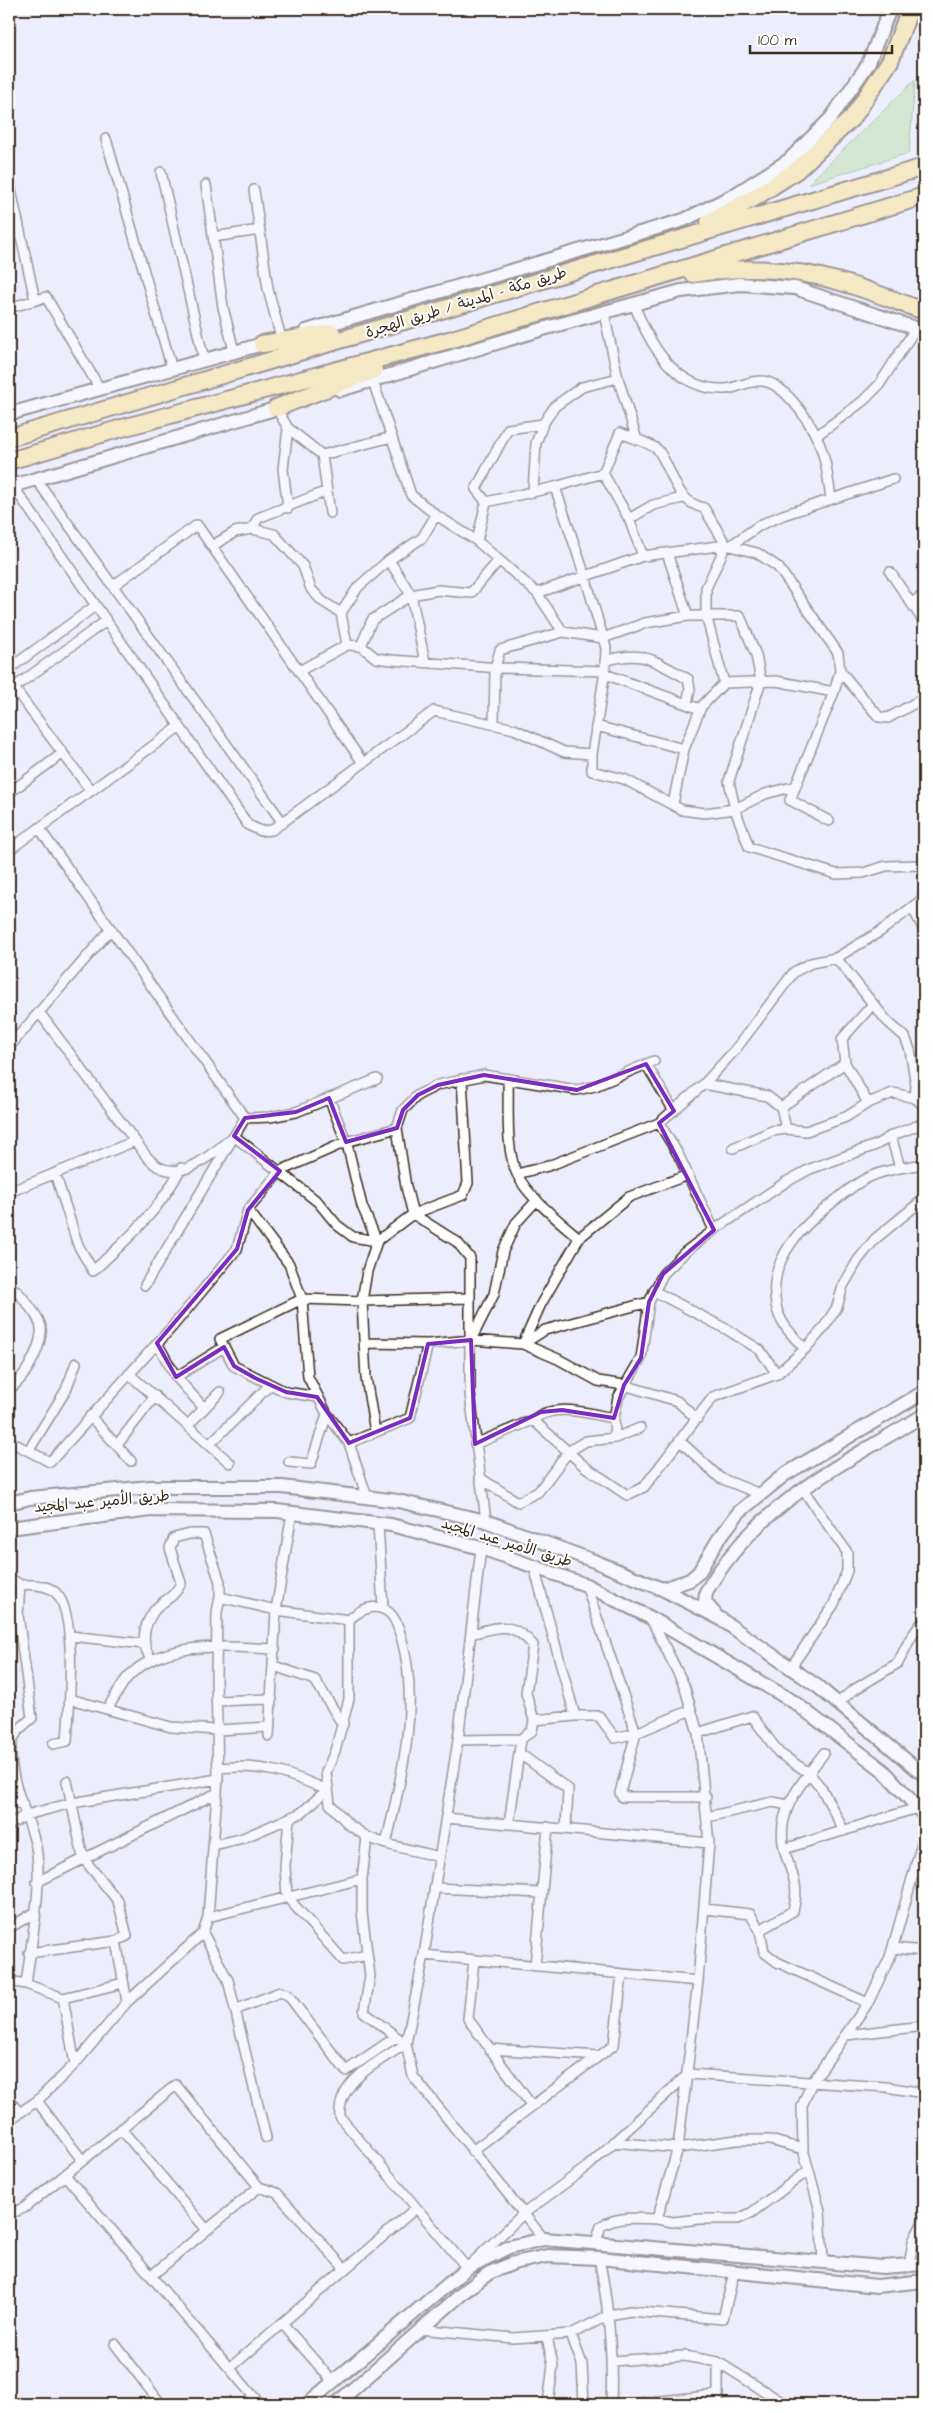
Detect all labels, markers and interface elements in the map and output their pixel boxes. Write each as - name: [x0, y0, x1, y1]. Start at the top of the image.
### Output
- scale bar: [750, 22, 893, 54]
- text: 100 m: [758, 30, 797, 51]
- street label: طريق مكة - المدينة / طريق الهجرة: [363, 262, 569, 343]
- street label: طريق الأمير عبد المجيد: [33, 1485, 171, 1518]
- street label: طريق الأمير عبد المجيد: [439, 1513, 575, 1572]

